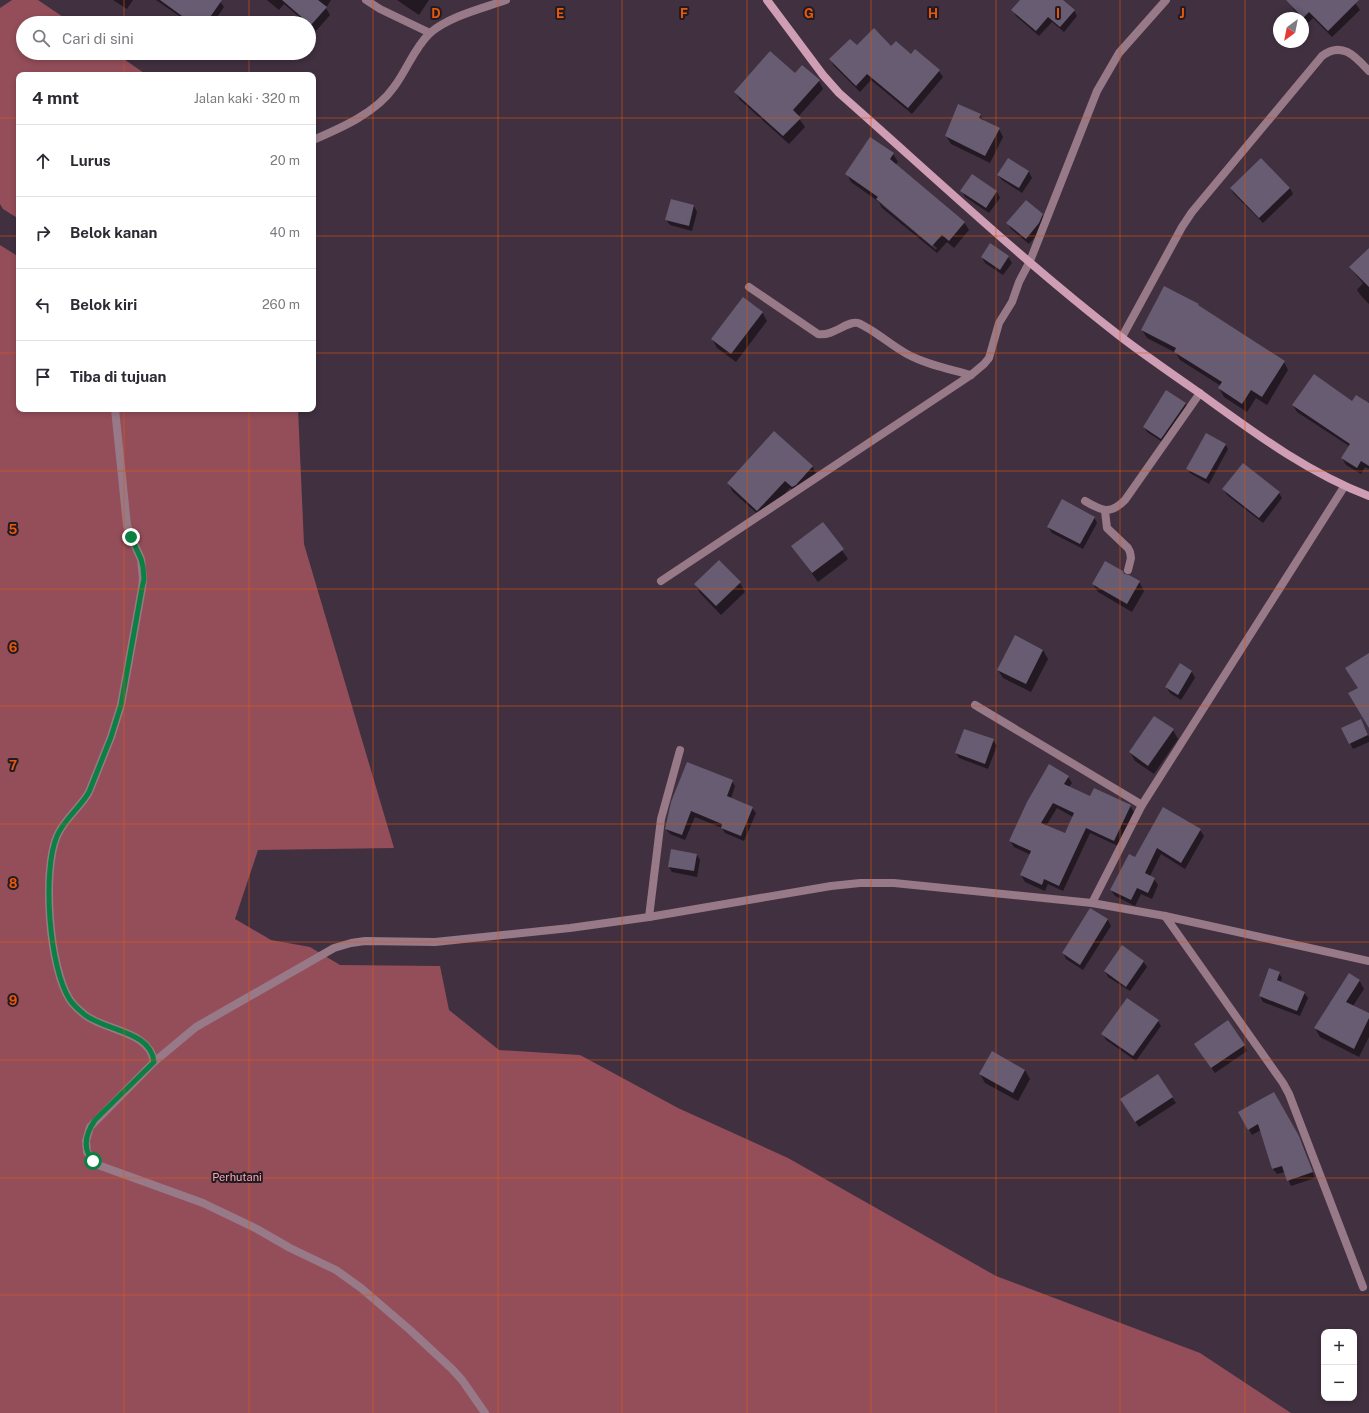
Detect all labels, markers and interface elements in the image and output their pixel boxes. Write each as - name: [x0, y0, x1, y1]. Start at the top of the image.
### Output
- text: D: [431, 6, 441, 21]
- text: E: [556, 6, 564, 21]
- text: F: [680, 6, 688, 21]
- text: G: [804, 6, 814, 21]
- text: H: [928, 6, 938, 21]
- text: I: [1056, 6, 1060, 21]
- text: J: [1179, 6, 1185, 21]
- north arrow: [1273, 12, 1309, 48]
- search box: [16, 16, 316, 60]
- icon: search: [30, 27, 52, 49]
- text: Cari di sini: [62, 30, 134, 47]
- text: 4 mnt: [32, 88, 79, 108]
- text: Jalan kaki · 320 m: [194, 91, 300, 106]
- icon: ahead: [32, 150, 54, 172]
- text: Lurus: [70, 152, 111, 169]
- text: 20 m: [270, 153, 300, 168]
- icon: right: [32, 222, 54, 244]
- text: Belok kanan: [70, 224, 157, 241]
- text: 40 m: [269, 225, 300, 240]
- icon: left: [32, 294, 54, 316]
- text: Belok kiri: [70, 296, 137, 313]
- text: 260 m: [262, 297, 300, 312]
- icon: arrive: [32, 366, 54, 388]
- text: Tiba di tujuan: [70, 368, 166, 385]
- text: 5: [9, 522, 18, 537]
- route end: [122, 528, 140, 546]
- text: 6: [9, 640, 18, 655]
- text: 7: [9, 758, 17, 773]
- text: 8: [9, 876, 18, 891]
- text: 9: [9, 993, 17, 1008]
- route start: [84, 1152, 102, 1170]
- park label: Perhutani: [212, 1171, 262, 1183]
- map controls: [1321, 1329, 1357, 1401]
- button: +: [1321, 1329, 1357, 1365]
- button: −: [1321, 1365, 1357, 1401]

